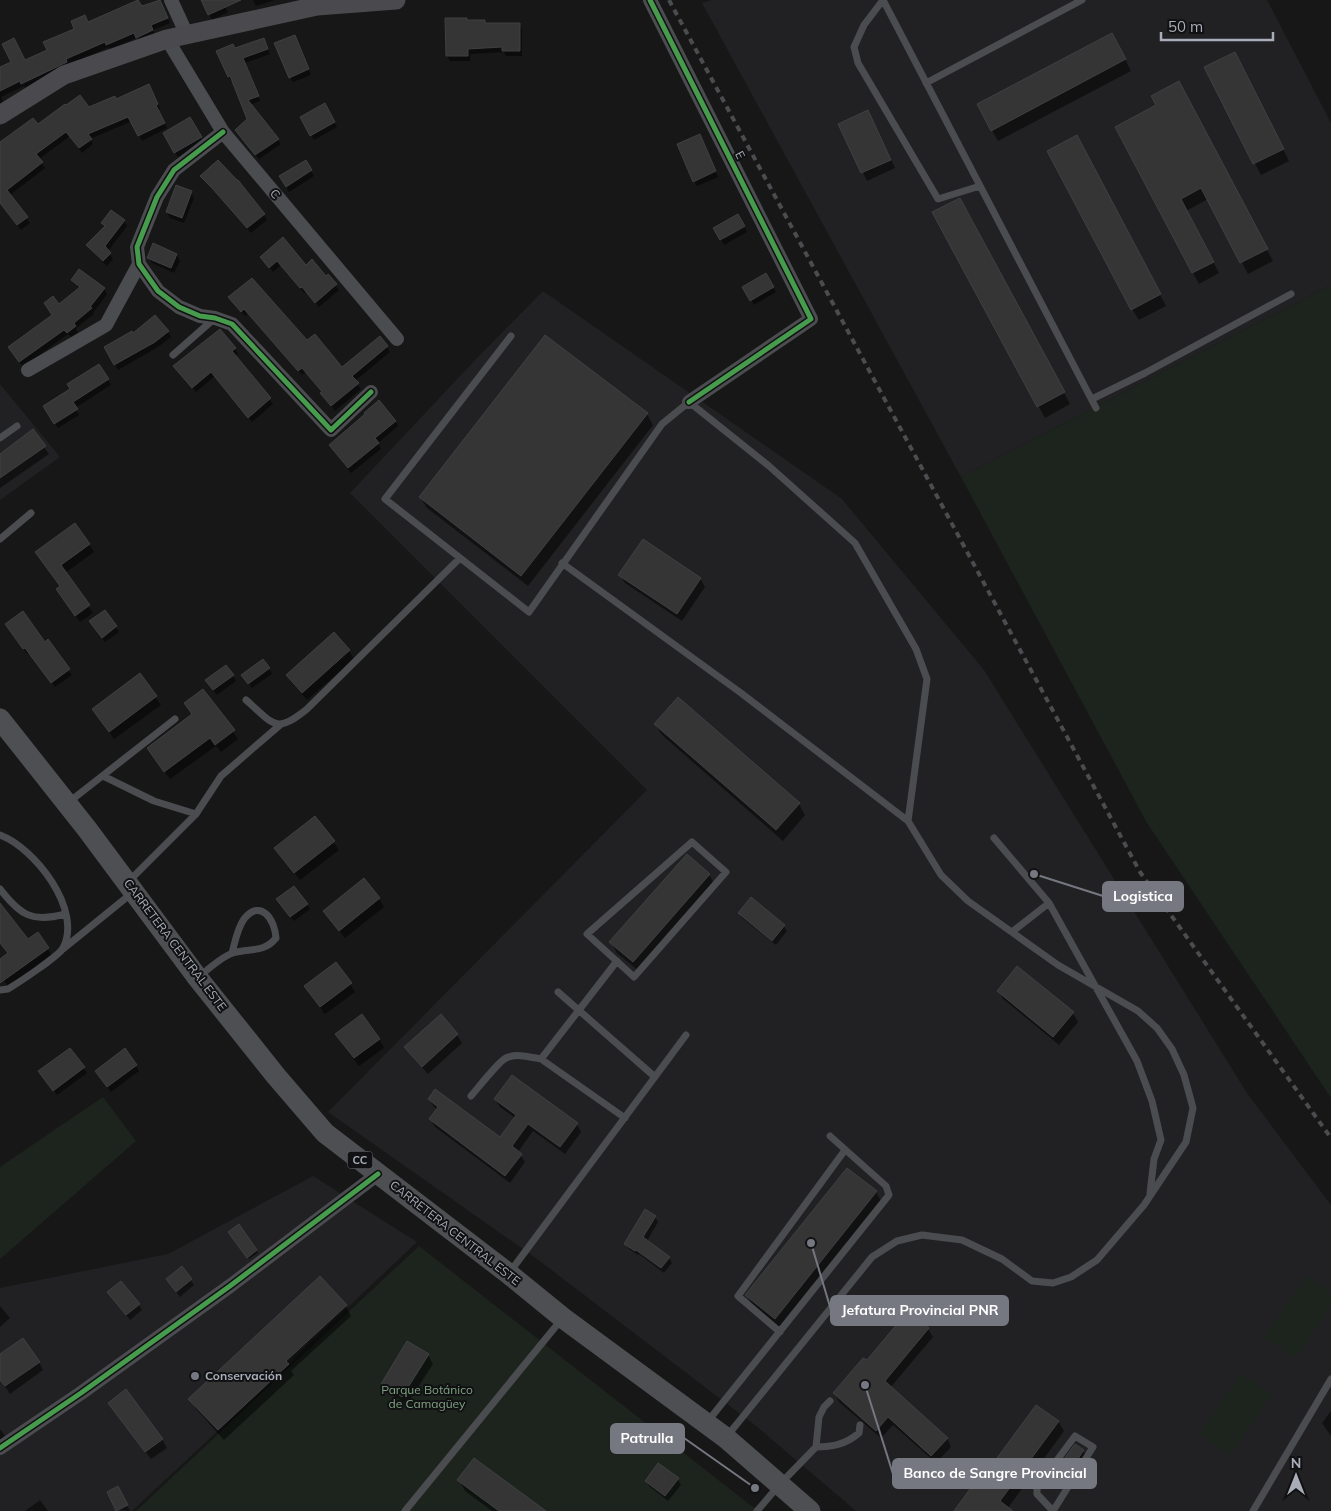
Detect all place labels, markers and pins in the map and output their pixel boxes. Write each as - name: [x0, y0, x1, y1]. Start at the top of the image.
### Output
- callout: Logistica: [1103, 882, 1183, 911]
- callout: Jefatura Provincial PNR: [831, 1296, 1008, 1325]
- place label: Conservación: [205, 1368, 282, 1383]
- marker: Conservación: [189, 1370, 201, 1382]
- callout: Patrulla: [611, 1424, 684, 1453]
- callout: Banco de Sangre Provincial: [893, 1459, 1096, 1488]

